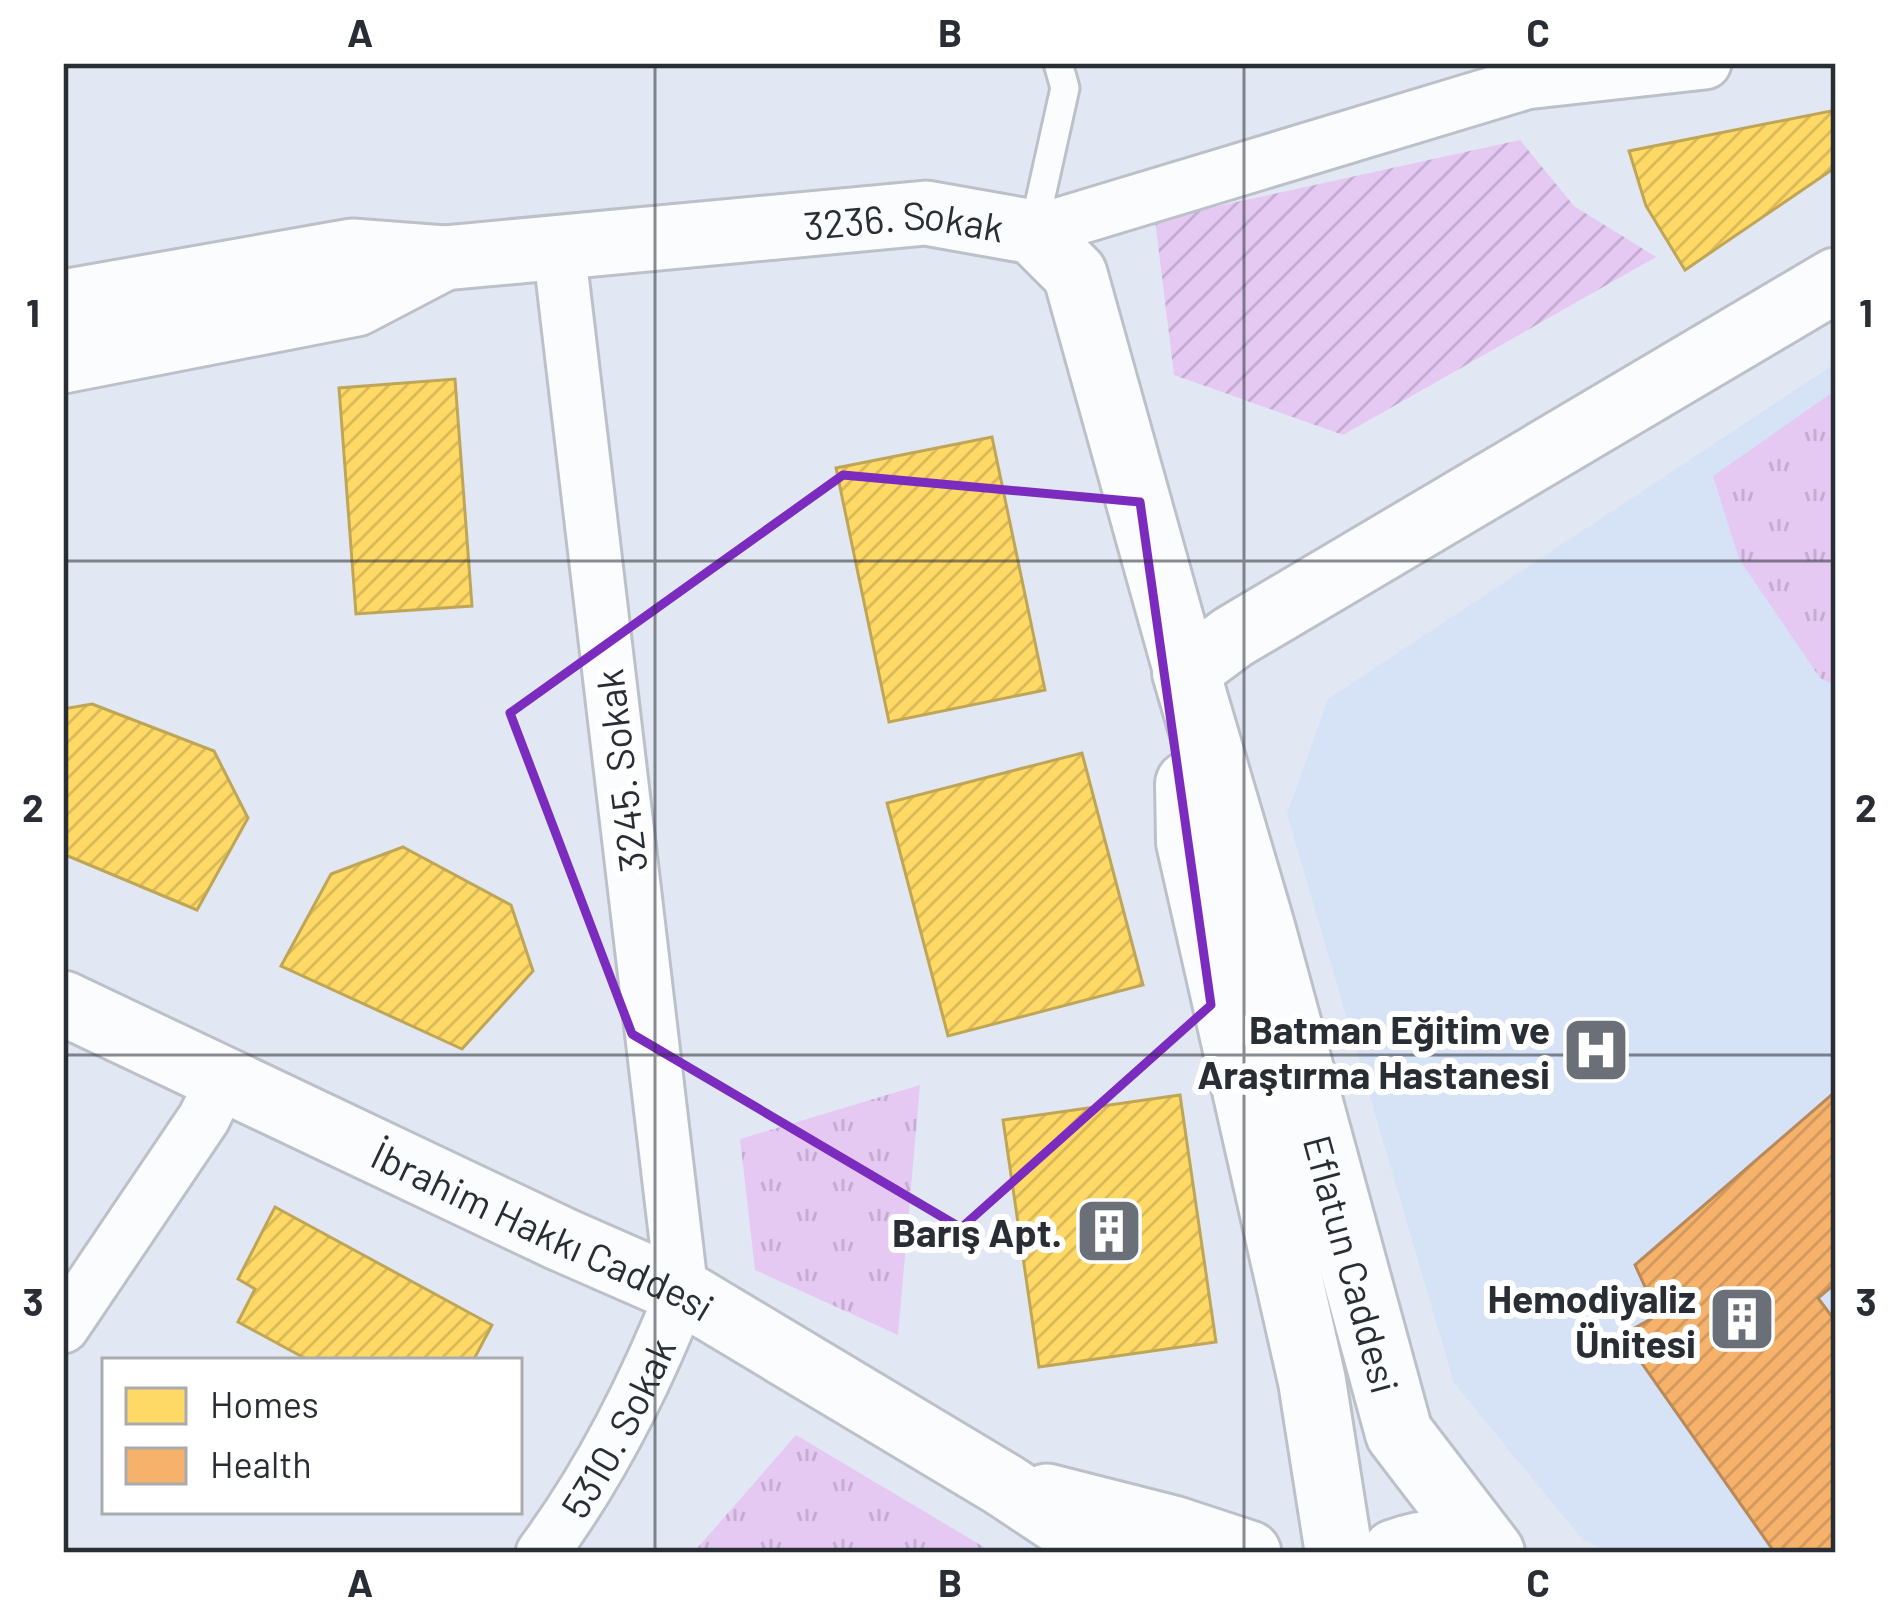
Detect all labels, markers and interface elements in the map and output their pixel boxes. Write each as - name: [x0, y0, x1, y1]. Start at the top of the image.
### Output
- text: A: [347, 8, 373, 55]
- text: B: [938, 8, 962, 55]
- text: C: [1526, 8, 1550, 55]
- street label: 3236. Sokak: [801, 190, 1008, 250]
- text: 1: [26, 288, 40, 335]
- text: 1: [1859, 288, 1873, 335]
- street label: 3245. Sokak: [584, 667, 656, 875]
- text: 2: [22, 783, 44, 830]
- text: 2: [1855, 783, 1877, 830]
- place label: Batman Eğitim ve Araştırma Hastanesi: [1197, 1005, 1550, 1097]
- hospital icon: Batman Eğitim ve Araştırma Hastanesi: [1561, 1015, 1631, 1085]
- street label: İbrahim Hakkı Caddesi: [365, 1129, 723, 1330]
- street label: Eflatun Caddesi: [1295, 1130, 1410, 1398]
- building icon: Barış Apt.: [1074, 1196, 1144, 1266]
- place label: Barış Apt.: [892, 1208, 1062, 1255]
- place label: Hemodiyaliz Ünitesi: [1487, 1274, 1696, 1366]
- text: 3: [22, 1277, 44, 1324]
- text: 3: [1855, 1277, 1877, 1324]
- building icon: Hemodiyaliz Ünitesi: [1707, 1284, 1777, 1354]
- street label: 5310. Sokak: [550, 1330, 684, 1526]
- legend: [102, 1358, 522, 1514]
- text: Homes: [210, 1382, 319, 1425]
- text: Health: [210, 1442, 312, 1485]
- text: A: [347, 1558, 373, 1605]
- text: B: [938, 1558, 962, 1605]
- text: C: [1526, 1558, 1550, 1605]

